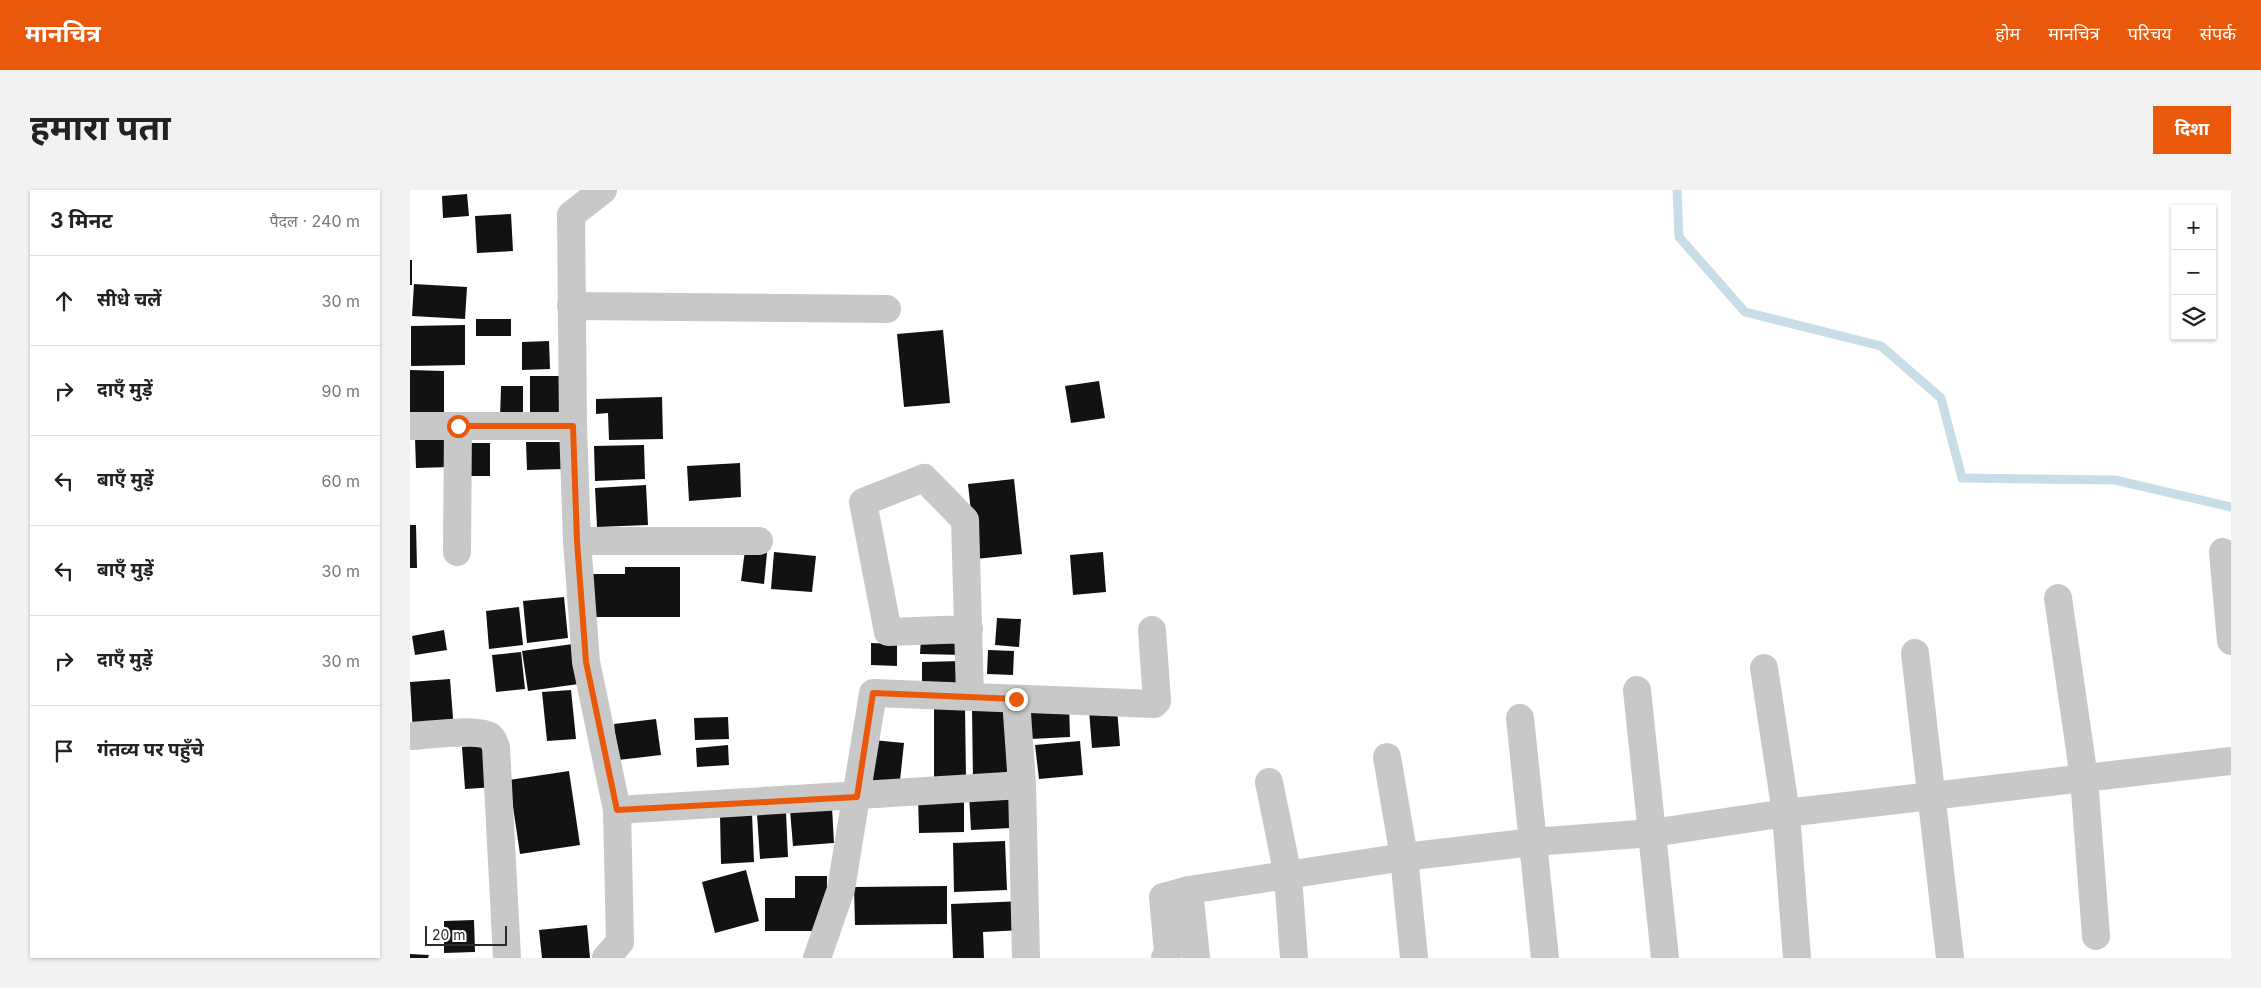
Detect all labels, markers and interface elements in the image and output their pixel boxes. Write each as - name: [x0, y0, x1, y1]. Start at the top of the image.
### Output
- text: मानचित्र: [25, 19, 101, 48]
- text: होम: [1995, 23, 2020, 44]
- text: मानचित्र: [2048, 23, 2100, 44]
- text: परिचय: [2128, 23, 2172, 44]
- text: संपर्क: [2200, 23, 2236, 44]
- text: हमारा पता: [30, 106, 170, 148]
- button: दिशा: [2153, 106, 2231, 154]
- map controls: [2171, 205, 2216, 340]
- button: +: [2171, 205, 2216, 250]
- text: 3 मिनट: [50, 208, 113, 233]
- text: पैदल · 240 m: [270, 211, 360, 231]
- button: −: [2171, 250, 2216, 295]
- icon: ahead: [50, 287, 78, 315]
- text: सीधे चलें: [97, 288, 161, 311]
- text: 30 m: [322, 291, 360, 311]
- button: layers: [2171, 295, 2216, 340]
- icon: right: [50, 377, 78, 405]
- text: दाएँ मुड़ें: [97, 378, 153, 401]
- text: 90 m: [321, 381, 360, 401]
- route start: [447, 415, 470, 438]
- icon: left: [50, 467, 78, 495]
- text: बाएँ मुड़ें: [97, 468, 154, 491]
- text: 60 m: [321, 471, 360, 491]
- icon: left: [50, 557, 78, 585]
- text: बाएँ मुड़ें: [97, 558, 154, 581]
- text: 30 m: [322, 561, 360, 581]
- icon: right: [50, 647, 78, 675]
- text: दाएँ मुड़ें: [97, 648, 153, 671]
- text: 30 m: [322, 651, 360, 671]
- route end: [1005, 688, 1028, 711]
- icon: arrive: [50, 737, 78, 765]
- text: गंतव्य पर पहुँचे: [97, 738, 204, 761]
- scale bar: [425, 923, 508, 946]
- text: 20 m: [432, 926, 466, 943]

